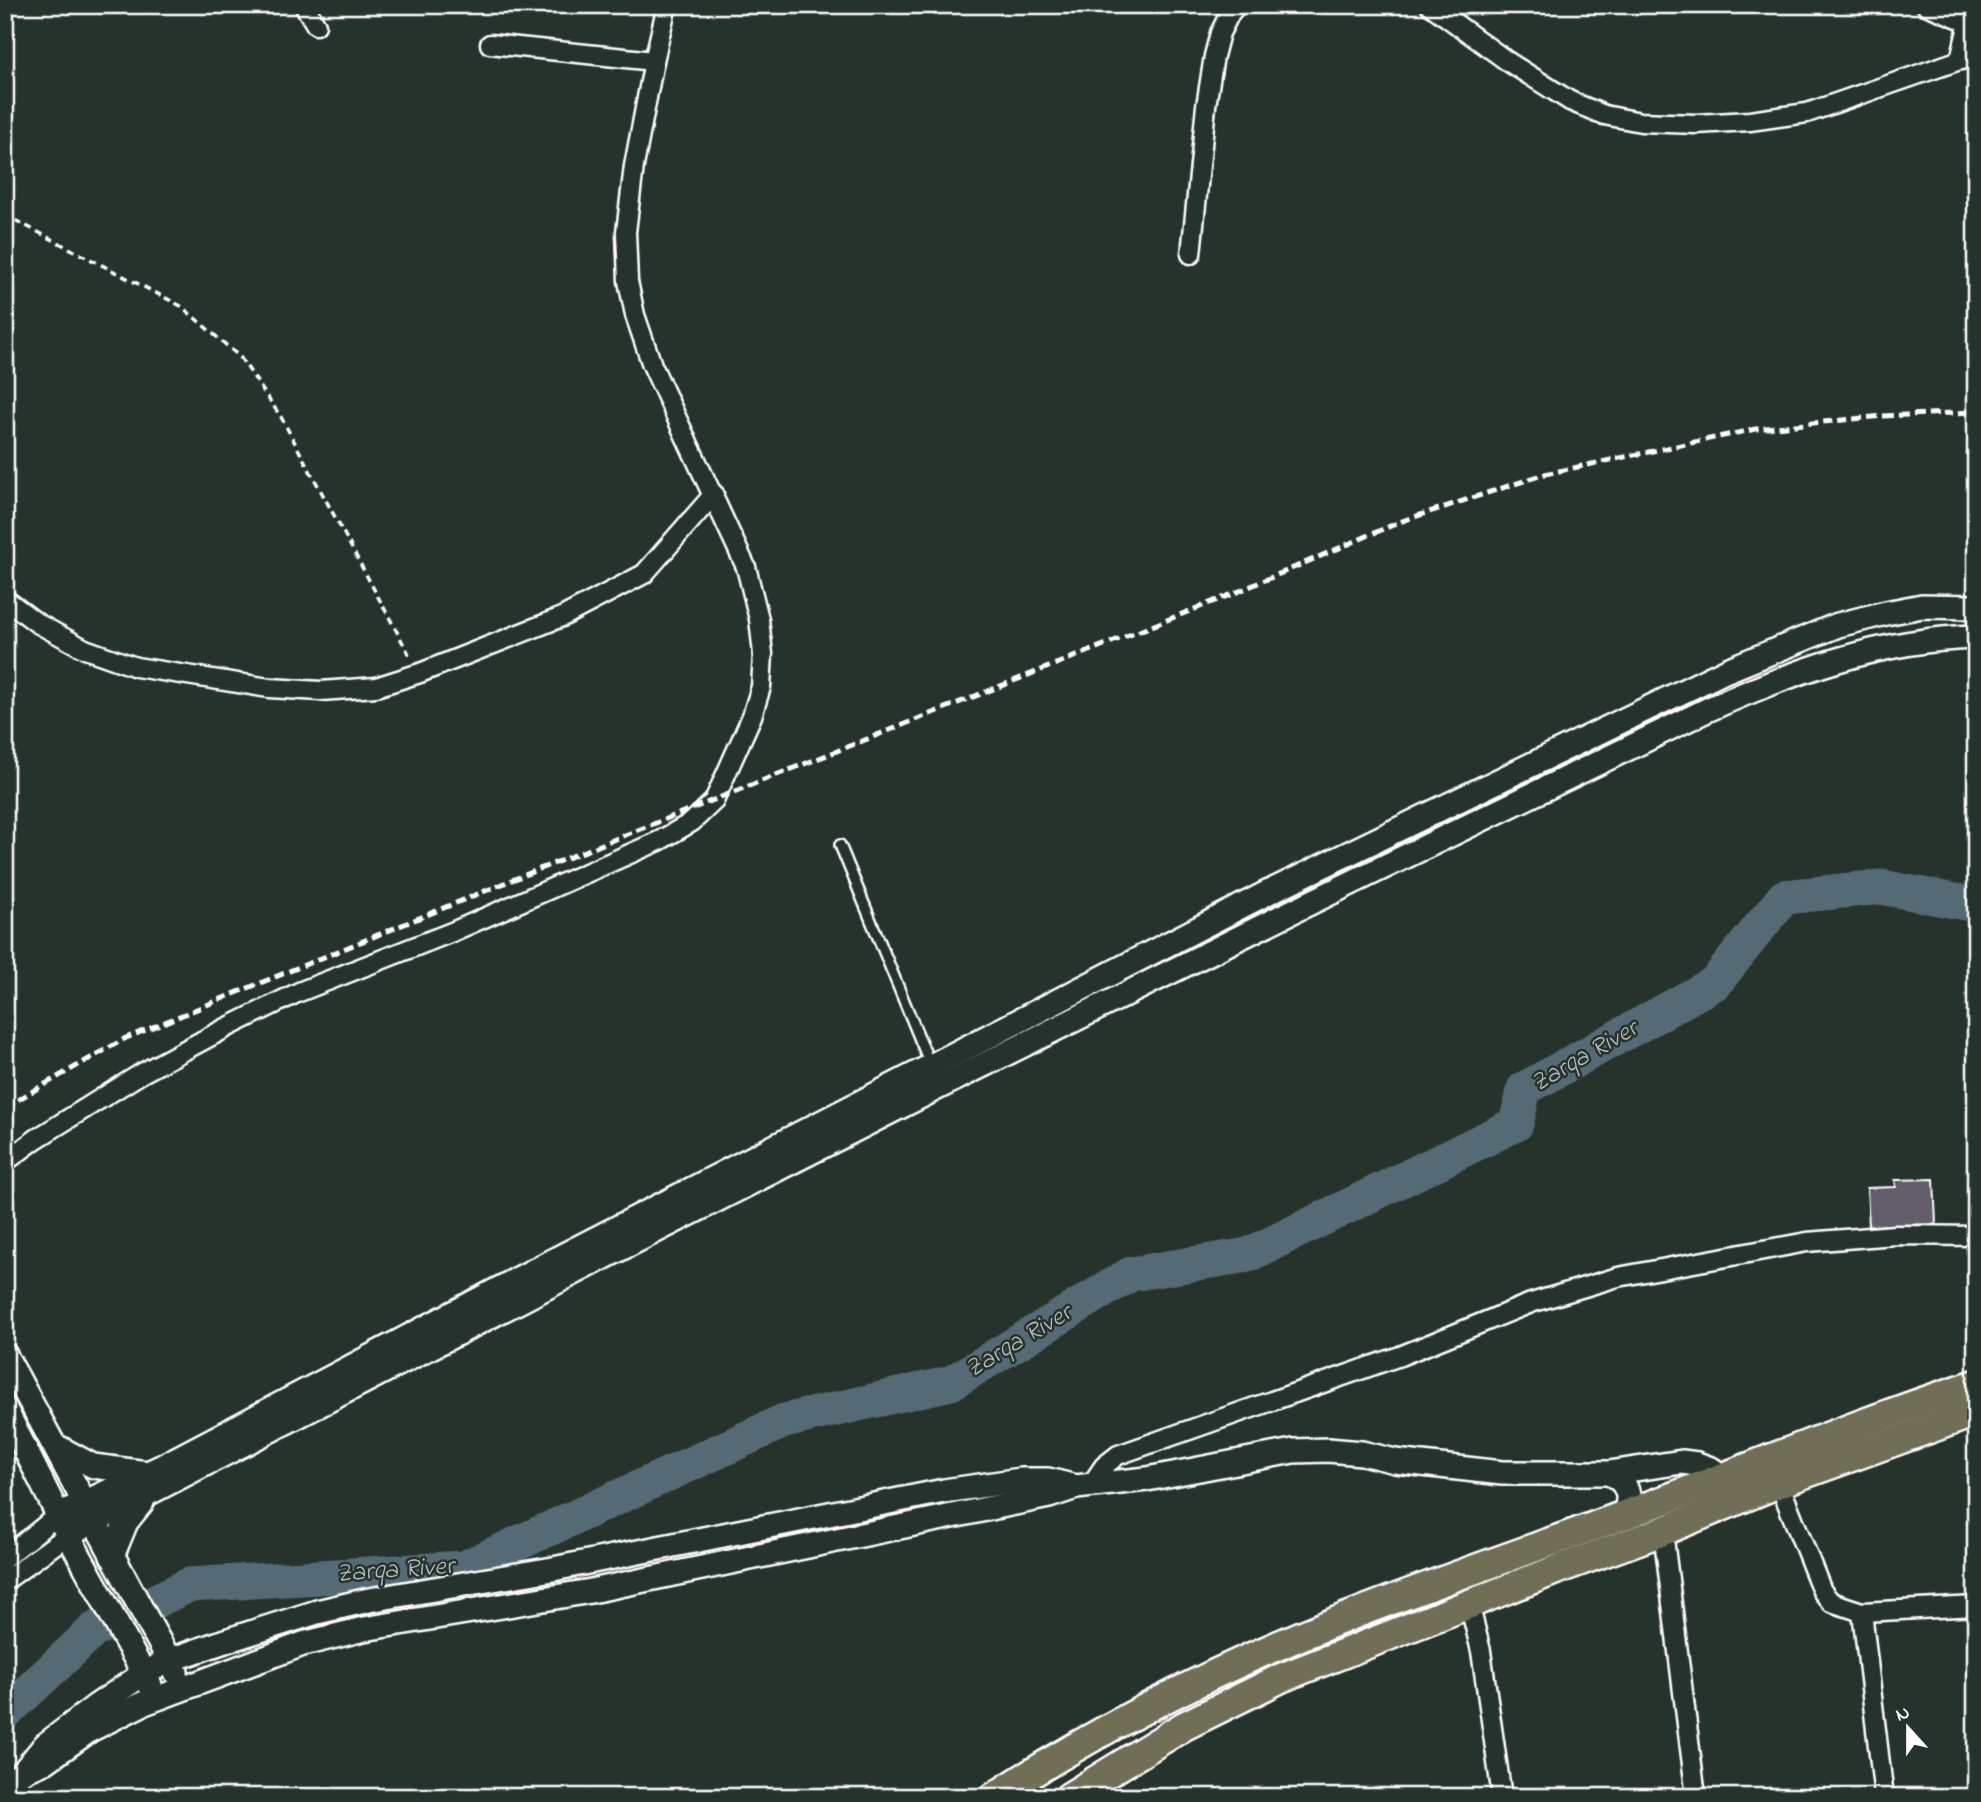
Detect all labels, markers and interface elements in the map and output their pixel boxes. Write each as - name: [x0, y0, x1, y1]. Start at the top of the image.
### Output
- water label: Zarqa River: [1524, 1010, 1648, 1103]
- water label: Zarqa River: [959, 1294, 1082, 1389]
- water label: Zarqa River: [335, 1548, 458, 1594]
- north arrow: [1872, 1694, 1942, 1764]
- text: N: [1892, 1699, 1914, 1729]

